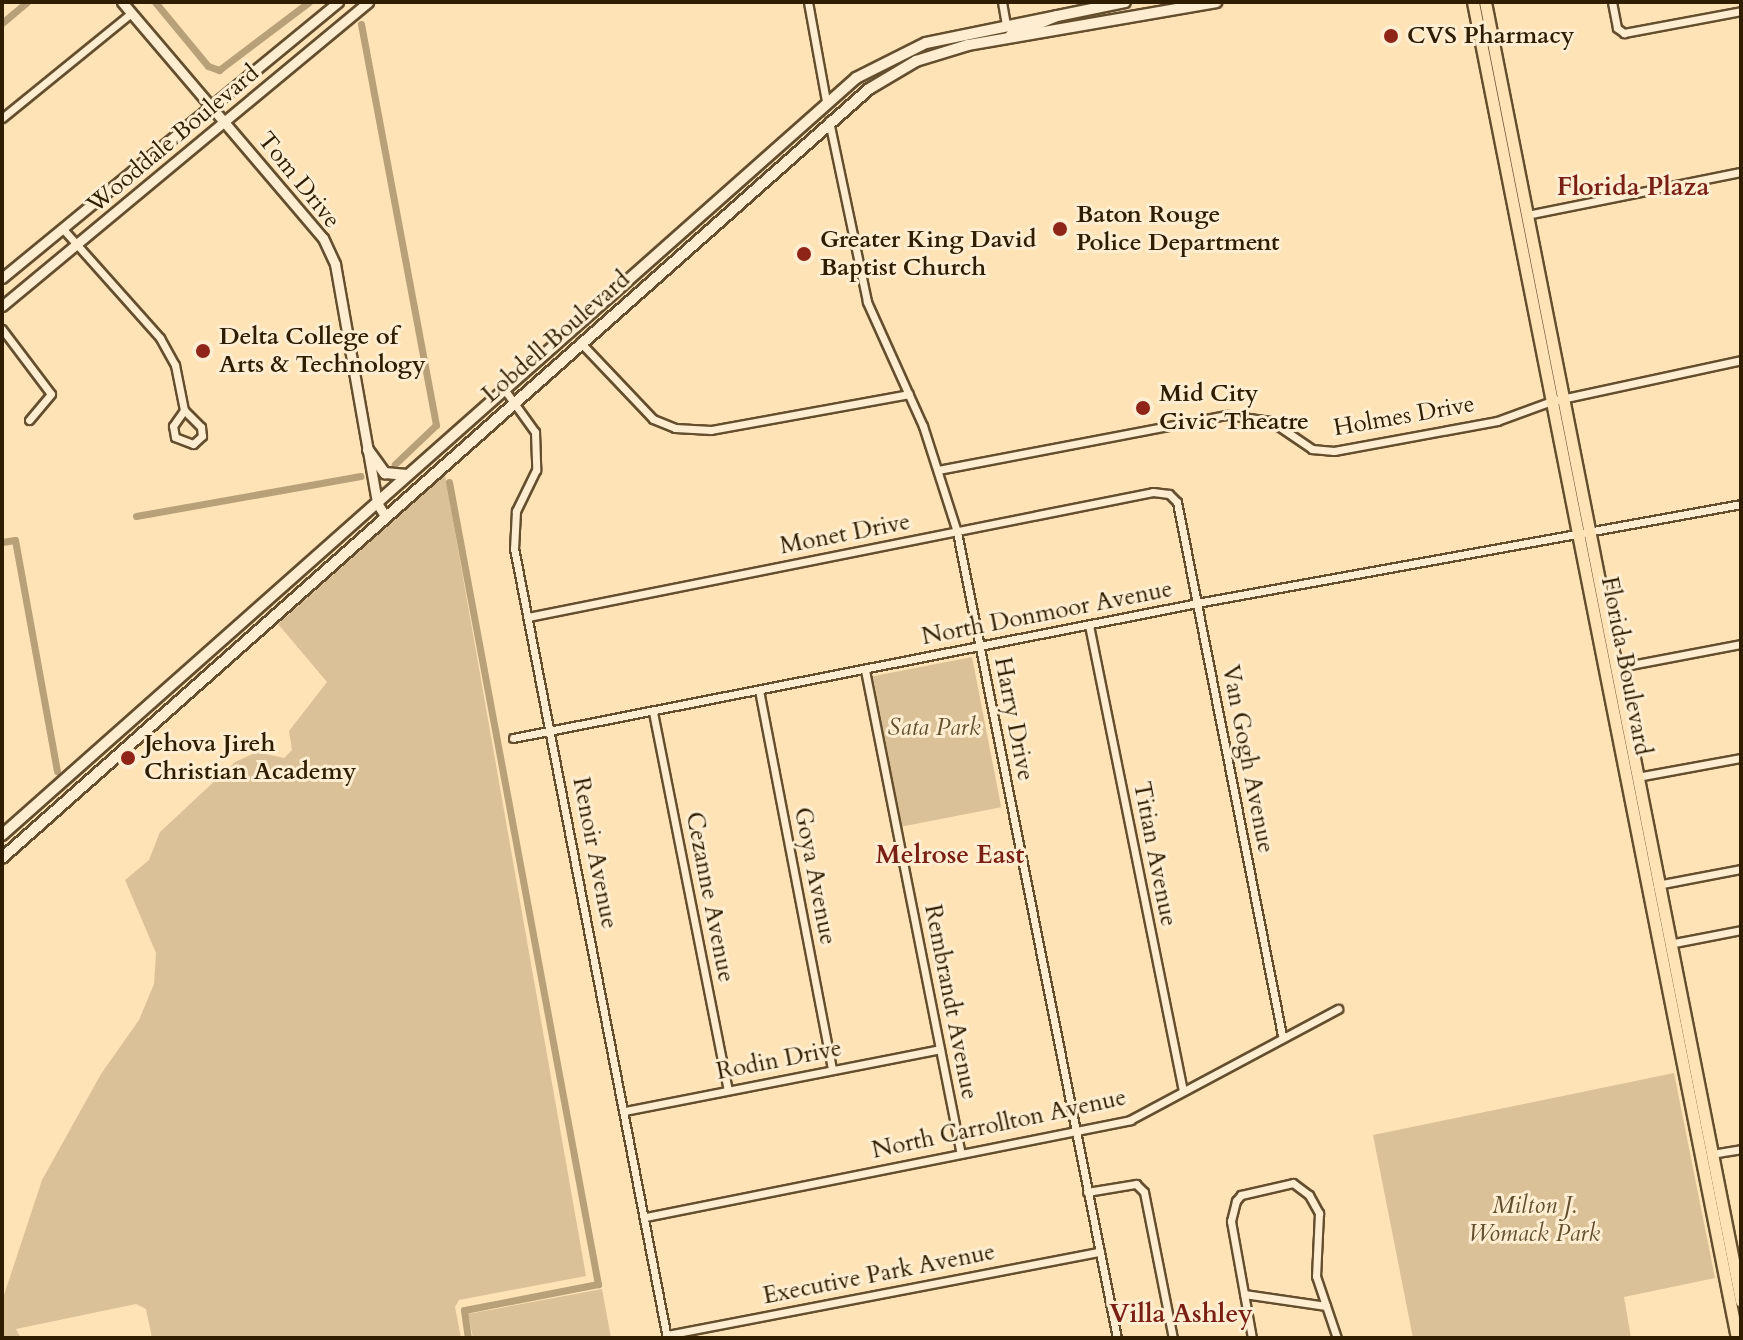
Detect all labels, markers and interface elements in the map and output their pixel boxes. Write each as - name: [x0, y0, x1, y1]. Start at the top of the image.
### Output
- place label: CVS Pharmacy: [1407, 22, 1574, 50]
- marker: CVS Pharmacy: [1382, 27, 1400, 45]
- street label: Wooddale Boulevard: [81, 59, 265, 219]
- street label: Tom Drive: [252, 126, 346, 234]
- district label: Florida Plaza: [1557, 171, 1709, 203]
- place label: Baton Rouge Police Department: [1076, 201, 1279, 257]
- marker: Baton Rouge Police Department: [1051, 220, 1069, 238]
- place label: Greater King David Baptist Church: [820, 226, 1036, 282]
- marker: Greater King David Baptist Church: [795, 245, 813, 263]
- street label: Lobdell Boulevard: [476, 265, 636, 409]
- place label: Delta College of Arts & Technology: [219, 323, 426, 379]
- marker: Delta College of Arts & Technology: [194, 342, 212, 360]
- place label: Mid City Civic Theatre: [1159, 380, 1309, 436]
- street label: Holmes Drive: [1331, 389, 1477, 443]
- marker: Mid City Civic Theatre: [1134, 399, 1152, 417]
- street label: Monet Drive: [777, 507, 913, 561]
- street label: Florida Boulevard: [1595, 574, 1657, 758]
- street label: North Donmoor Avenue: [919, 575, 1175, 651]
- street label: Harry Drive: [988, 655, 1040, 783]
- street label: Van Gogh Avenue: [1216, 663, 1280, 855]
- park label: Sata Park: [888, 714, 980, 742]
- place label: Jehova Jireh Christian Academy: [144, 730, 356, 786]
- marker: Jehova Jireh Christian Academy: [119, 749, 137, 767]
- street label: Renoir Avenue: [566, 775, 624, 931]
- street label: Titian Avenue: [1127, 779, 1183, 929]
- street label: Goya Avenue: [788, 805, 842, 947]
- street label: Cezanne Avenue: [679, 809, 741, 985]
- district label: Melrose East: [876, 839, 1024, 871]
- street label: Rembrandt Avenue: [918, 902, 984, 1102]
- street label: Rodin Drive: [714, 1034, 844, 1086]
- street label: North Carrollton Avenue: [869, 1083, 1129, 1165]
- park label: Milton J. Womack Park: [1468, 1192, 1600, 1248]
- street label: Executive Park Avenue: [760, 1237, 998, 1311]
- district label: Villa Ashley: [1109, 1298, 1253, 1330]

